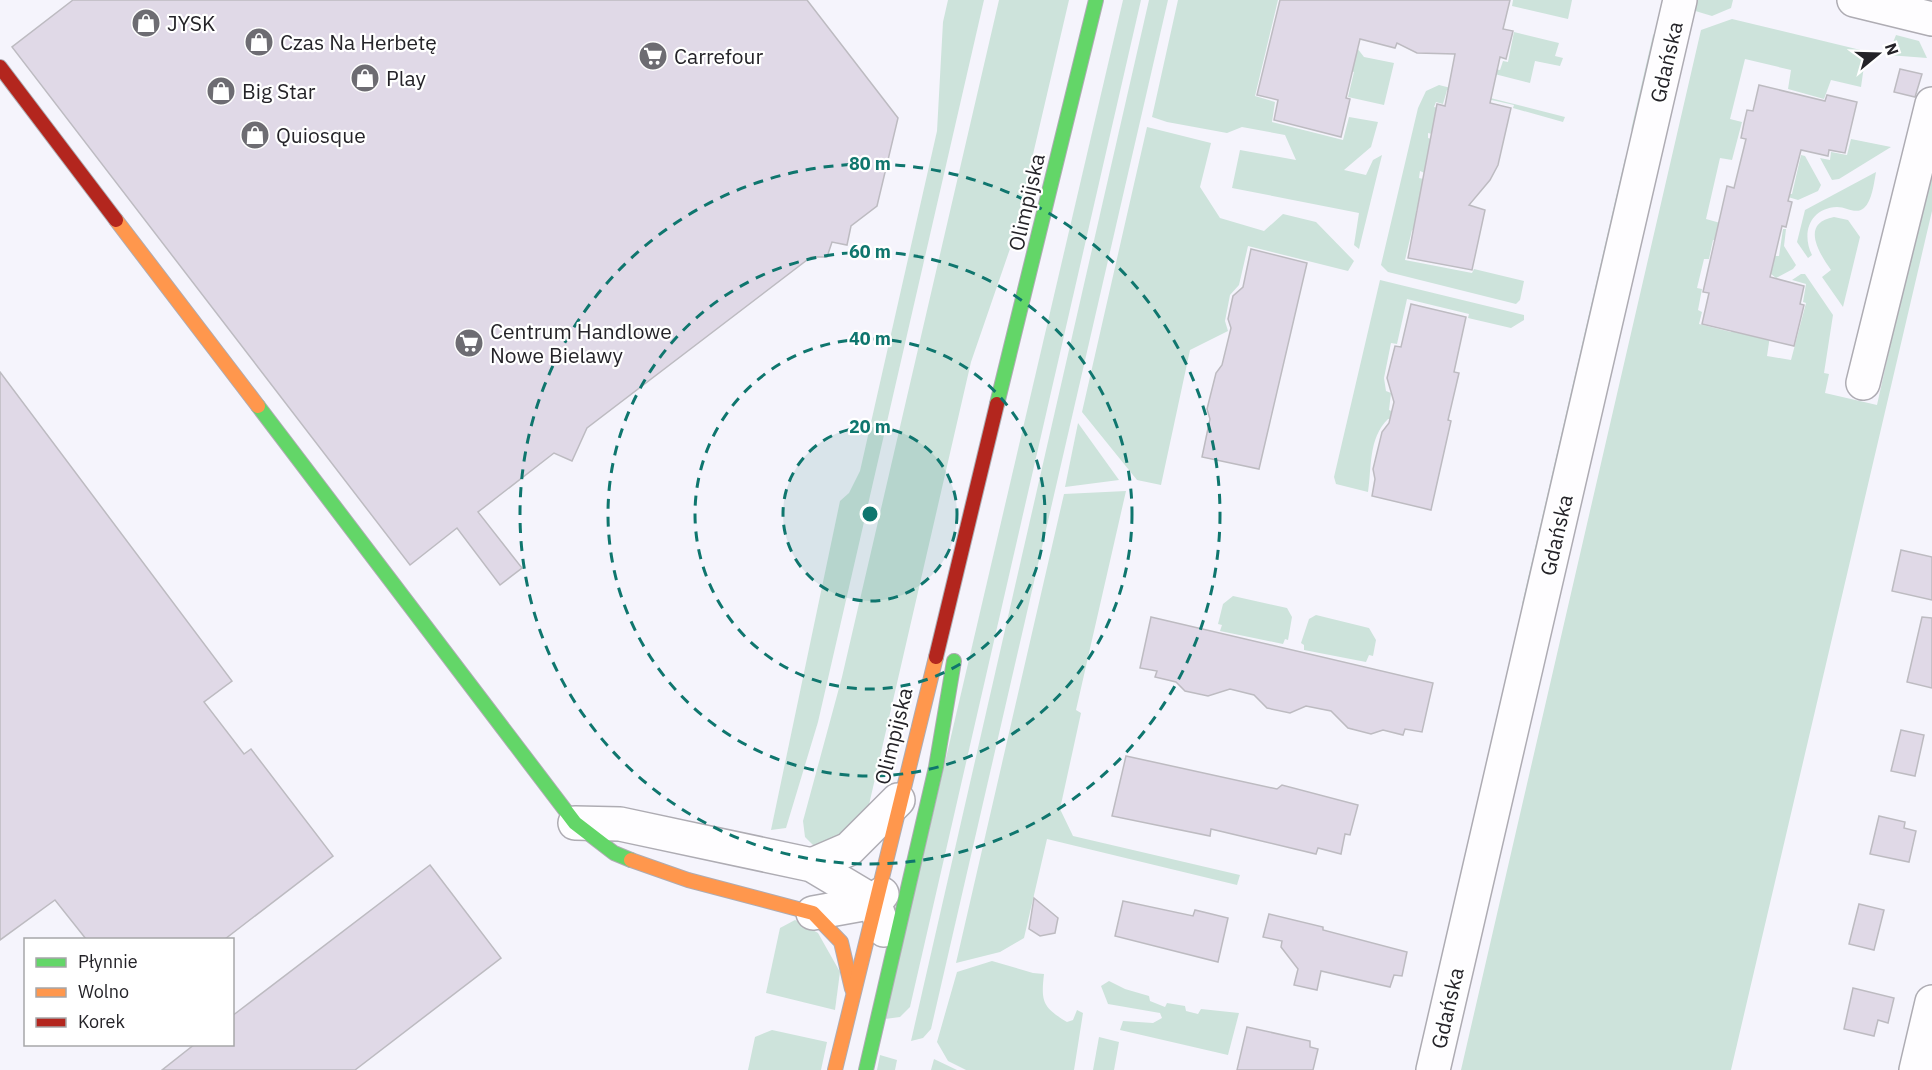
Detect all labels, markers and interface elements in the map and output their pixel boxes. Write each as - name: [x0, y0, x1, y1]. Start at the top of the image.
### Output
- shop icon: JYSK: [130, 7, 162, 39]
- place label: JYSK: [167, 9, 215, 37]
- street label: Gdańska: [1643, 19, 1689, 105]
- north arrow: [1848, 24, 1908, 84]
- shop icon: Czas Na Herbetę: [243, 26, 275, 58]
- place label: Czas Na Herbetę: [280, 28, 437, 56]
- supermarket icon: Carrefour: [637, 40, 669, 72]
- text: N: [1881, 40, 1904, 58]
- place label: Carrefour: [674, 42, 764, 70]
- shop icon: Play: [349, 62, 381, 94]
- place label: Play: [386, 64, 427, 92]
- shop icon: Big Star: [205, 75, 237, 107]
- place label: Big Star: [242, 77, 316, 105]
- shop icon: Quiosque: [239, 119, 271, 151]
- place label: Quiosque: [276, 121, 366, 149]
- street label: Olimpijska: [1001, 150, 1051, 254]
- text: 80 m: [849, 152, 891, 175]
- text: 60 m: [849, 240, 891, 263]
- place label: Centrum Handlowe Nowe Bielawy: [490, 317, 672, 369]
- supermarket icon: Centrum Handlowe Nowe Bielawy: [453, 327, 485, 359]
- text: 40 m: [849, 327, 891, 350]
- text: 20 m: [849, 415, 891, 438]
- street label: Gdańska: [1533, 492, 1579, 578]
- centre of rings: [860, 504, 880, 524]
- street label: Olimpijska: [867, 684, 919, 788]
- legend: [24, 938, 234, 1046]
- text: Płynnie: [78, 950, 138, 973]
- street label: Gdańska: [1424, 965, 1470, 1051]
- text: Wolno: [78, 980, 129, 1003]
- text: Korek: [78, 1010, 125, 1033]

